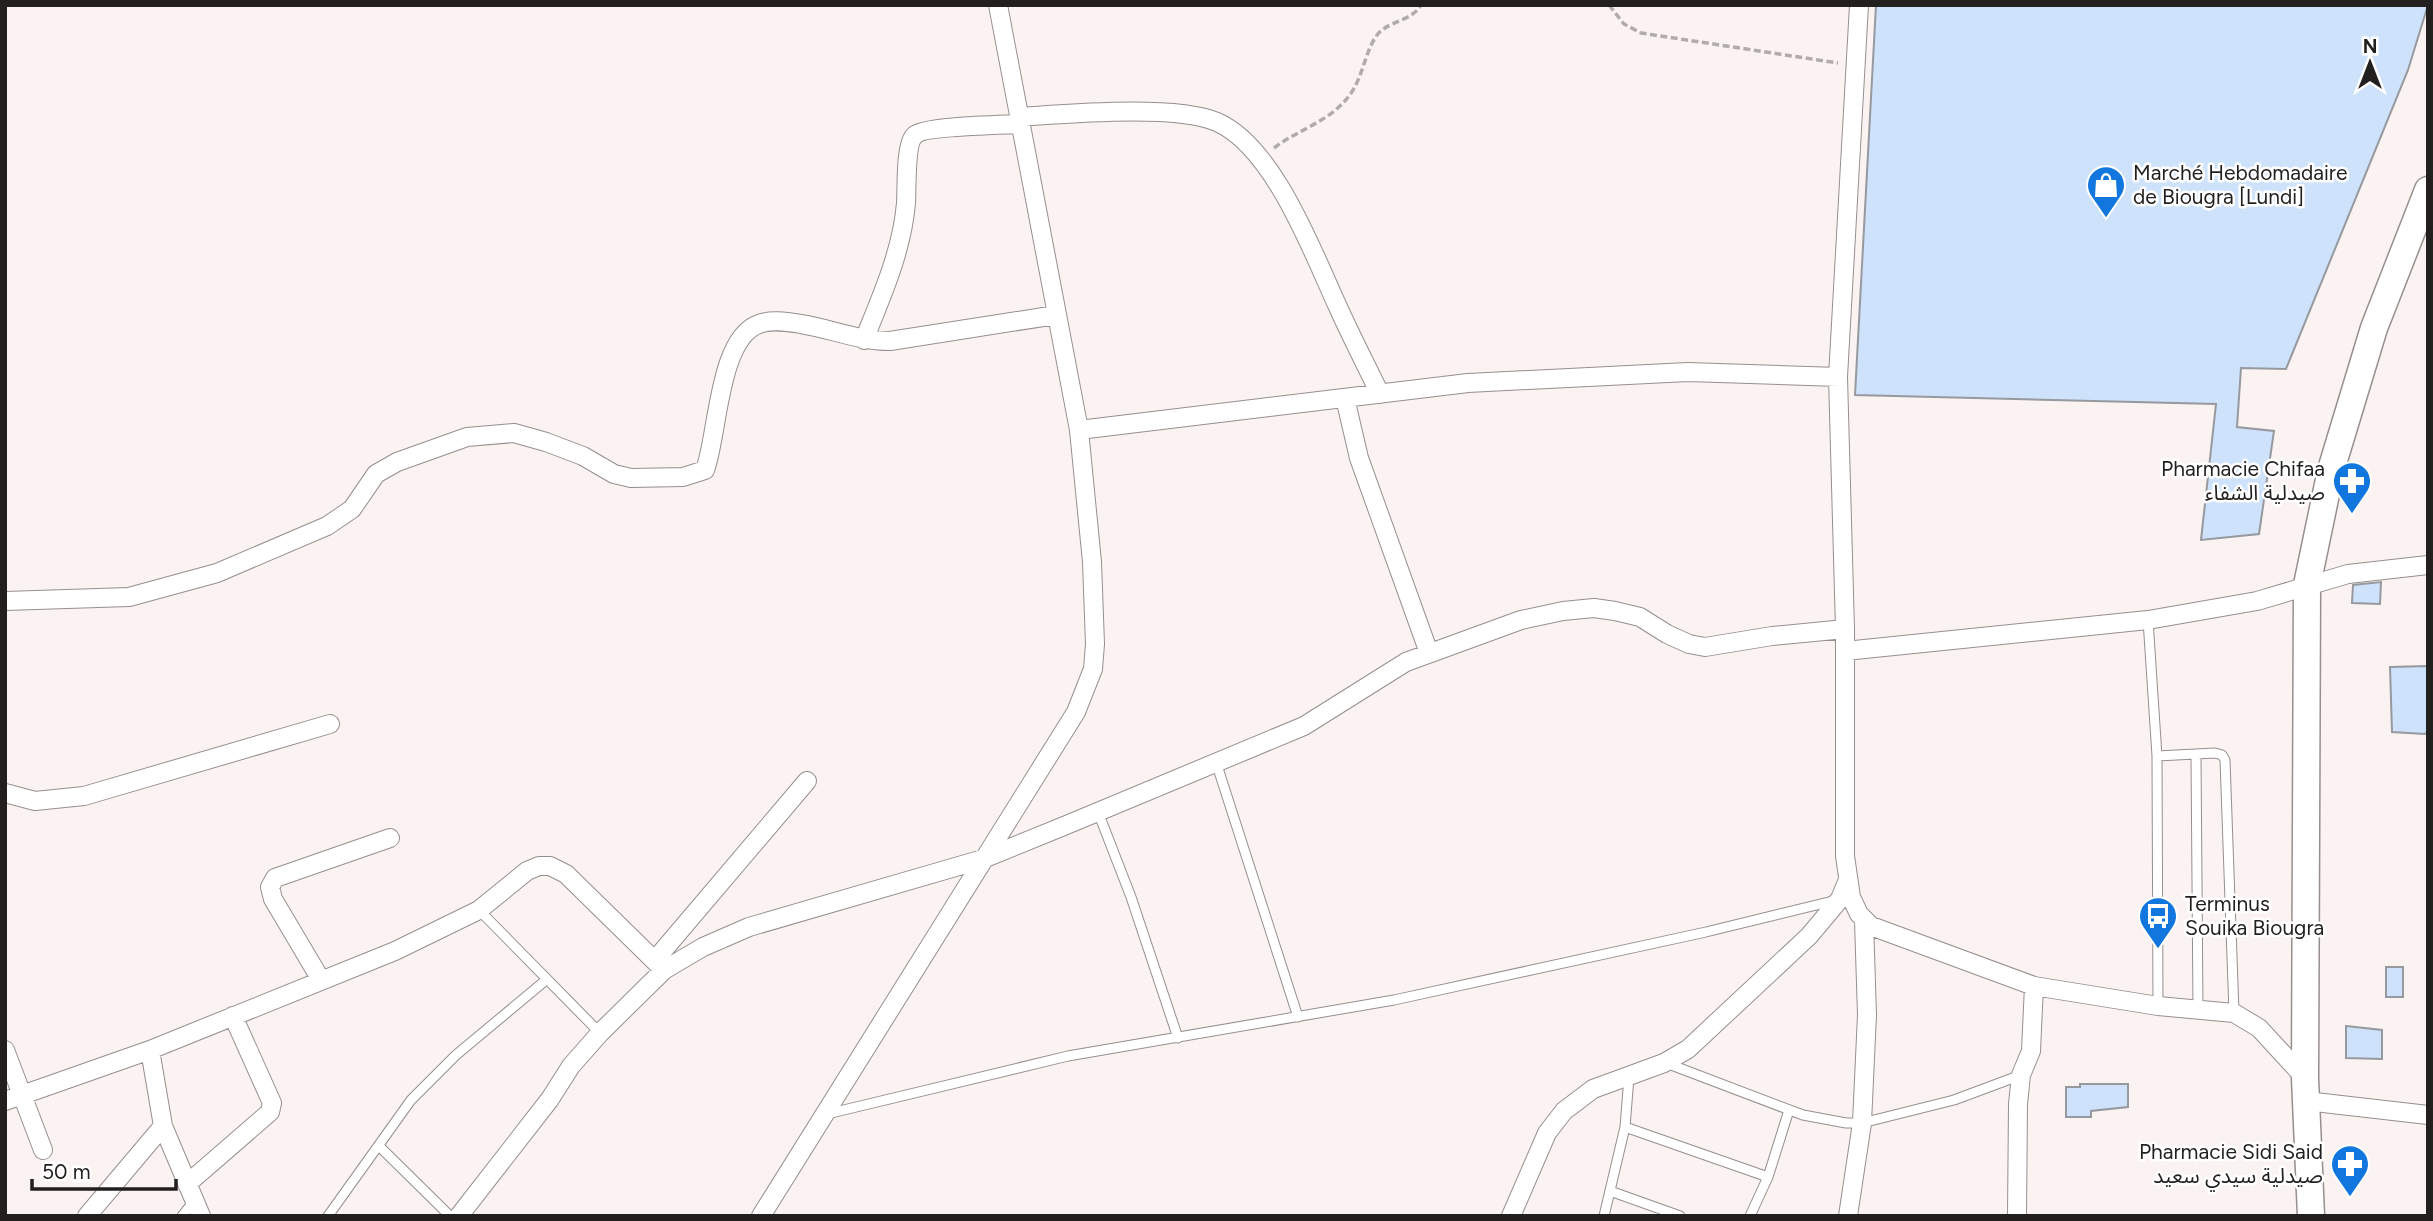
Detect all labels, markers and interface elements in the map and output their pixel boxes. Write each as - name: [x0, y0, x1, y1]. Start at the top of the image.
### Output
- north arrow: [2335, 28, 2405, 98]
- text: N: [2363, 35, 2377, 58]
- place label: Marché Hebdomadaire de Biougra [Lundi]: [2133, 160, 2347, 209]
- shop icon: Marché Hebdomadaire de Biougra [Lundi]: [2085, 164, 2127, 219]
- place label: Pharmacie Chifaa صيدلية الشفاء: [2161, 456, 2325, 505]
- pharmacy icon: Pharmacie Chifaa صيدلية الشفاء: [2331, 460, 2373, 515]
- place label: Terminus Souika Biougra: [2185, 891, 2324, 940]
- bus stop icon: Terminus Souika Biougra: [2137, 895, 2179, 950]
- place label: Pharmacie Sidi Said صيدلية سيدي سعيد: [2139, 1139, 2323, 1192]
- pharmacy icon: Pharmacie Sidi Said صيدلية سيدي سعيد: [2329, 1143, 2371, 1198]
- scale bar: [32, 1148, 175, 1192]
- text: 50 m: [42, 1159, 91, 1184]

